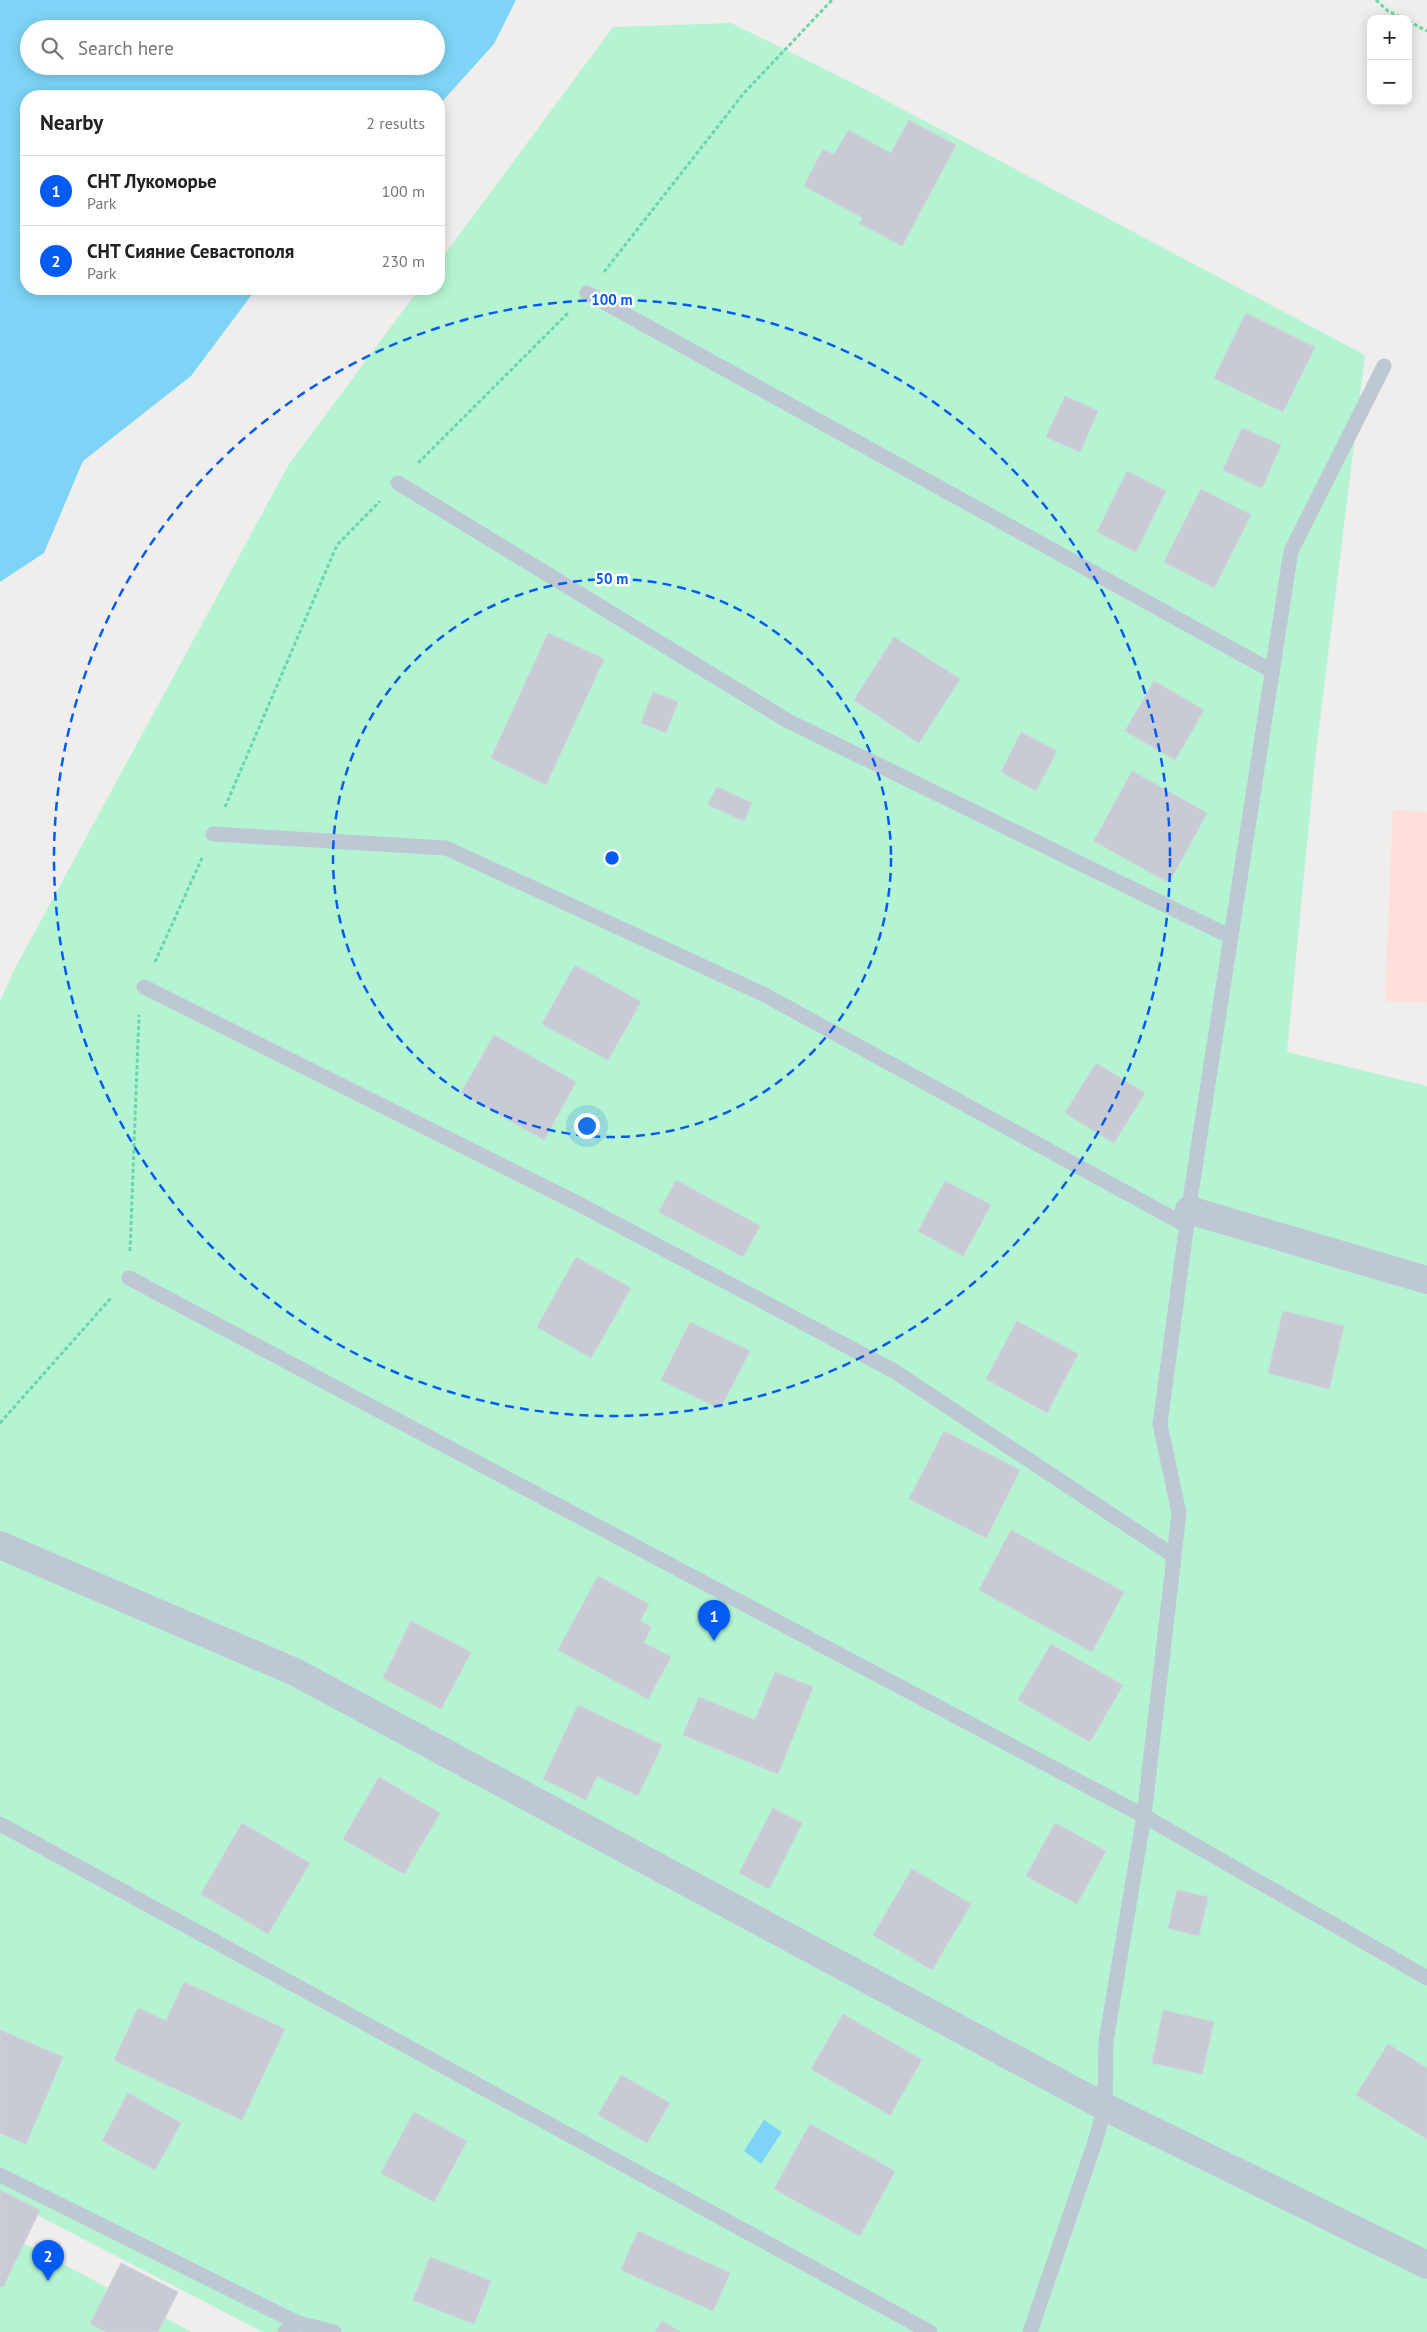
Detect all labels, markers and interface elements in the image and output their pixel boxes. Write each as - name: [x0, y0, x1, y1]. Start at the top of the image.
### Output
- map controls: [1367, 15, 1412, 105]
- button: +: [1367, 15, 1412, 60]
- search box: [20, 20, 445, 75]
- icon: search: [38, 34, 66, 62]
- text: Search here: [78, 36, 174, 60]
- button: −: [1367, 60, 1412, 105]
- text: Nearby: [40, 109, 103, 136]
- text: 2 results: [366, 113, 425, 133]
- text: СНТ Лукоморье: [87, 169, 217, 193]
- text: 1: [51, 181, 61, 201]
- text: 100 m: [382, 181, 425, 201]
- text: Park: [87, 193, 116, 213]
- text: СНТ Сияние Севастополя: [87, 239, 294, 263]
- text: 2: [51, 251, 61, 271]
- text: 230 m: [382, 251, 425, 271]
- text: Park: [87, 263, 116, 283]
- text: 100 m: [591, 290, 633, 309]
- text: 50 m: [596, 569, 628, 588]
- centre of rings: [603, 849, 621, 867]
- your location: [574, 1113, 600, 1139]
- pin: 1: [698, 1600, 730, 1641]
- pin: 2: [32, 2240, 64, 2281]

